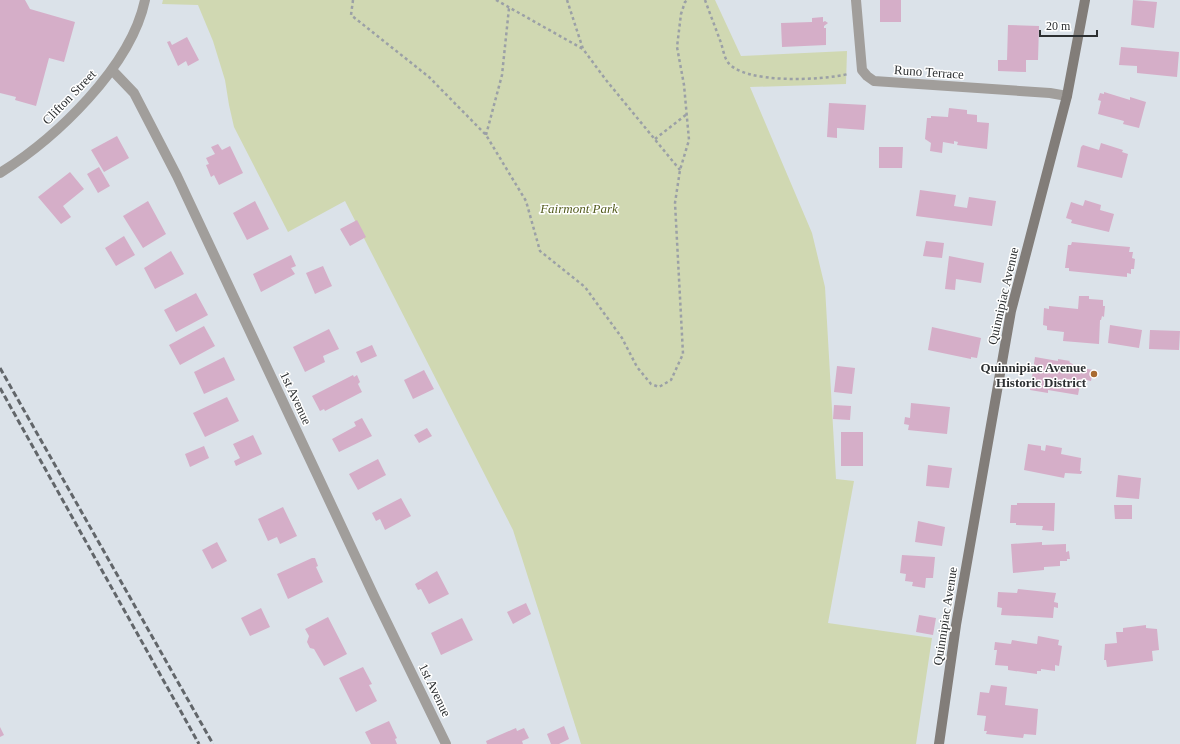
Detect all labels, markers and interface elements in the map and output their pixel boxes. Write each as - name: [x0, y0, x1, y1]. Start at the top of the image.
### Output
- scale bar: [1040, 12, 1097, 38]
- text: 20 m: [1046, 19, 1071, 33]
- street label: Runo Terrace: [894, 62, 965, 82]
- street label: Clifton Street: [39, 66, 99, 128]
- park label: Fairmont Park: [539, 201, 618, 216]
- street label: Quinnipiac Avenue: [984, 245, 1022, 346]
- place label: Quinnipiac Avenue Historic District: [980, 360, 1087, 390]
- street label: 1st Avenue: [277, 369, 315, 427]
- marker: Quinnipiac Avenue Historic District: [1089, 369, 1099, 379]
- street label: Quinnipiac Avenue: [930, 565, 960, 666]
- street label: 1st Avenue: [416, 661, 454, 719]

